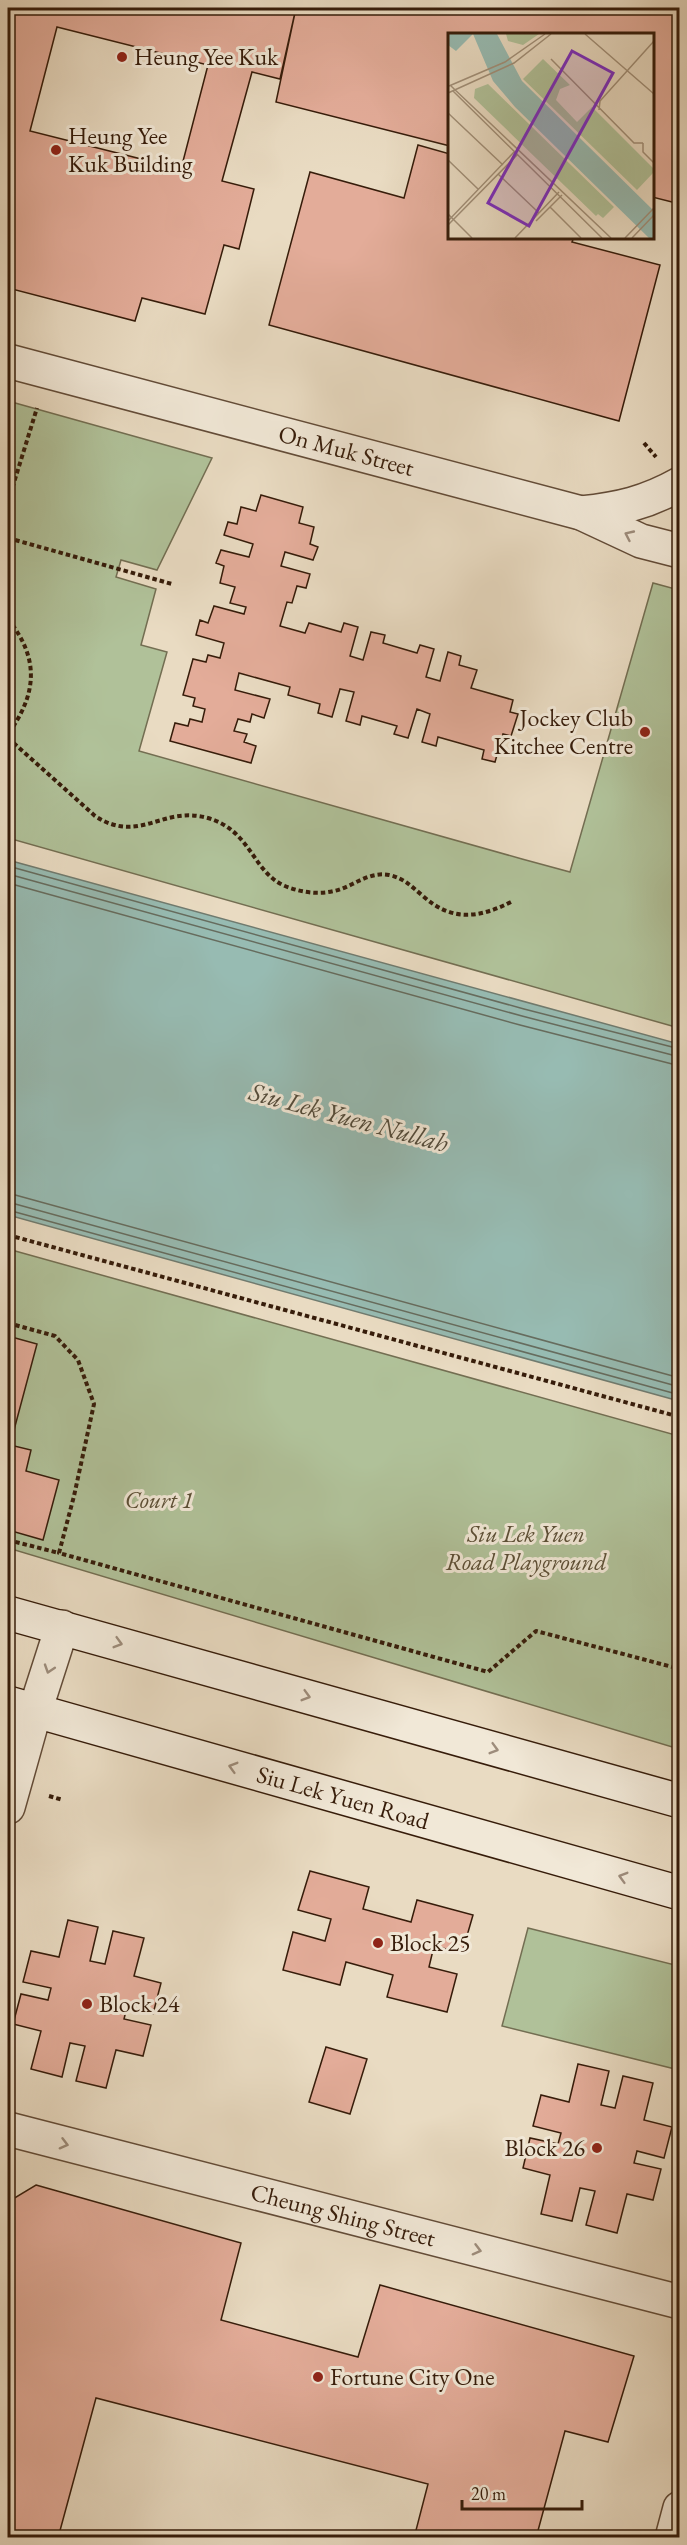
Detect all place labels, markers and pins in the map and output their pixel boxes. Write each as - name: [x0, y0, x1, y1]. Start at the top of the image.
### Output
- place label: Heung Yee Kuk: [134, 41, 279, 72]
- marker: Heung Yee Kuk: [115, 50, 129, 64]
- place label: Heung Yee Kuk Building: [68, 120, 193, 179]
- marker: Heung Yee Kuk Building: [49, 143, 63, 157]
- place label: Jockey Club Kitchee Centre: [494, 702, 633, 761]
- marker: Jockey Club Kitchee Centre: [638, 725, 652, 739]
- place label: Block 25: [390, 1927, 471, 1958]
- marker: Block 25: [371, 1936, 385, 1950]
- place label: Block 24: [99, 1988, 180, 2019]
- marker: Block 24: [80, 1997, 94, 2011]
- place label: Block 26: [504, 2132, 585, 2163]
- marker: Block 26: [590, 2141, 604, 2155]
- place label: Fortune City One: [330, 2361, 495, 2392]
- marker: Fortune City One: [311, 2370, 325, 2384]

